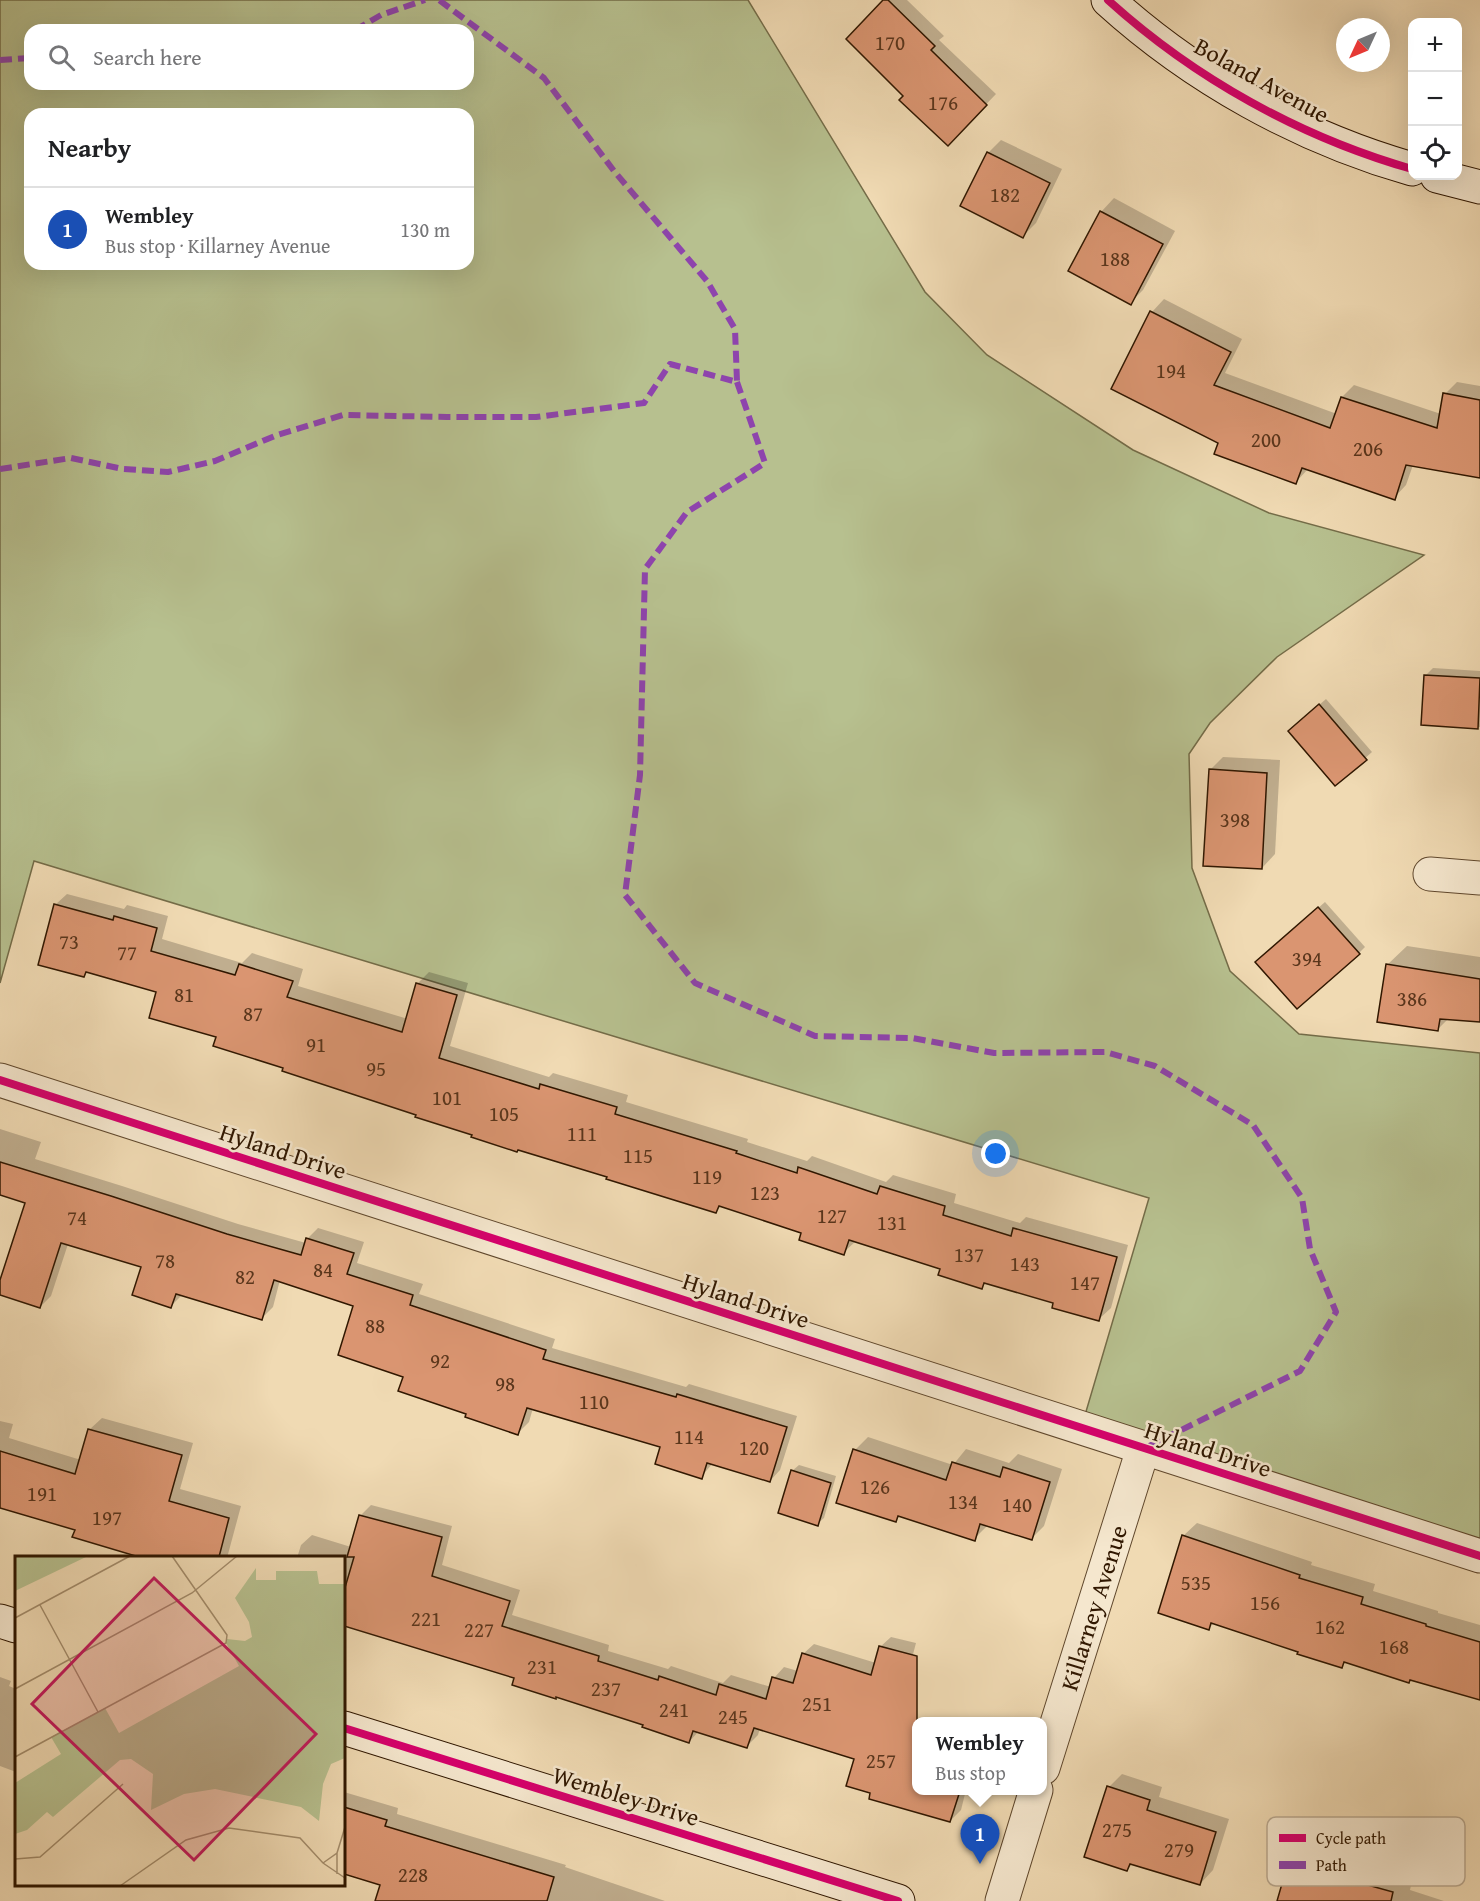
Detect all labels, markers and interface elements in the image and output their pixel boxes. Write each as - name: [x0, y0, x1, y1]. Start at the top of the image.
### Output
- north arrow: [1336, 18, 1390, 72]
- map controls: [1408, 18, 1462, 180]
- button: +: [1408, 18, 1462, 72]
- search box: [24, 24, 474, 90]
- house number: 170: [875, 27, 905, 58]
- street label: Boland Avenue: [1188, 29, 1336, 131]
- icon: search: [45, 41, 78, 74]
- text: Search here: [93, 41, 202, 73]
- button: −: [1408, 72, 1462, 126]
- house number: 176: [928, 87, 958, 118]
- button: locate: [1408, 126, 1462, 180]
- text: Nearby: [48, 128, 131, 167]
- house number: 182: [990, 179, 1020, 210]
- text: Wembley: [105, 199, 193, 231]
- text: 1: [62, 215, 73, 244]
- text: 130 m: [400, 215, 450, 244]
- text: Bus stop · Killarney Avenue: [105, 231, 330, 260]
- house number: 188: [1100, 243, 1130, 274]
- house number: 194: [1156, 355, 1186, 386]
- house number: 200: [1251, 424, 1281, 455]
- house number: 206: [1353, 433, 1383, 464]
- house number: 398: [1220, 804, 1250, 835]
- house number: 73: [59, 926, 79, 957]
- house number: 77: [117, 937, 137, 968]
- house number: 394: [1292, 943, 1322, 974]
- house number: 81: [174, 979, 194, 1010]
- house number: 386: [1397, 983, 1427, 1014]
- house number: 87: [243, 998, 263, 1029]
- house number: 91: [306, 1029, 326, 1060]
- house number: 95: [366, 1053, 386, 1084]
- house number: 101: [432, 1082, 462, 1113]
- house number: 105: [489, 1098, 519, 1129]
- street label: Hyland Drive: [215, 1114, 351, 1188]
- house number: 111: [567, 1118, 597, 1149]
- your location: [981, 1139, 1010, 1168]
- house number: 115: [623, 1140, 653, 1171]
- house number: 119: [692, 1161, 722, 1192]
- house number: 123: [750, 1177, 780, 1208]
- house number: 127: [817, 1200, 847, 1231]
- house number: 74: [67, 1202, 87, 1233]
- house number: 131: [877, 1207, 907, 1238]
- house number: 137: [954, 1239, 984, 1270]
- house number: 78: [155, 1245, 175, 1276]
- house number: 143: [1010, 1248, 1040, 1279]
- house number: 84: [313, 1254, 333, 1285]
- house number: 82: [235, 1261, 255, 1292]
- street label: Hyland Drive: [678, 1263, 814, 1337]
- house number: 147: [1070, 1267, 1100, 1298]
- house number: 88: [365, 1310, 385, 1341]
- house number: 92: [430, 1345, 450, 1376]
- house number: 98: [495, 1368, 515, 1399]
- house number: 110: [579, 1386, 609, 1417]
- street label: Hyland Drive: [1140, 1412, 1276, 1486]
- house number: 114: [674, 1421, 704, 1452]
- house number: 120: [739, 1432, 769, 1463]
- house number: 126: [860, 1471, 890, 1502]
- house number: 191: [27, 1478, 57, 1509]
- house number: 134: [948, 1486, 978, 1517]
- house number: 140: [1002, 1489, 1032, 1520]
- house number: 197: [92, 1502, 122, 1533]
- street label: Killarney Avenue: [1051, 1521, 1136, 1695]
- inset map: [15, 1556, 345, 1886]
- house number: 535: [1181, 1567, 1211, 1598]
- house number: 156: [1250, 1587, 1280, 1618]
- house number: 221: [411, 1603, 441, 1634]
- house number: 162: [1315, 1611, 1345, 1642]
- house number: 227: [464, 1614, 494, 1645]
- house number: 168: [1379, 1631, 1409, 1662]
- house number: 231: [527, 1651, 557, 1682]
- house number: 237: [591, 1673, 621, 1704]
- house number: 251: [802, 1688, 832, 1719]
- house number: 241: [659, 1694, 689, 1725]
- house number: 245: [718, 1701, 748, 1732]
- popup: [912, 1717, 1047, 1795]
- text: Wembley: [935, 1726, 1024, 1758]
- house number: 257: [866, 1745, 896, 1776]
- street label: Wembley Drive: [548, 1757, 704, 1835]
- text: Bus stop: [935, 1758, 1006, 1787]
- pin: 1: [960, 1814, 1000, 1864]
- house number: 275: [1102, 1814, 1132, 1845]
- legend: [1267, 1817, 1465, 1886]
- text: Cycle path: [1316, 1826, 1386, 1850]
- house number: 279: [1164, 1834, 1194, 1865]
- text: Path: [1316, 1853, 1347, 1877]
- house number: 228: [398, 1859, 428, 1890]

